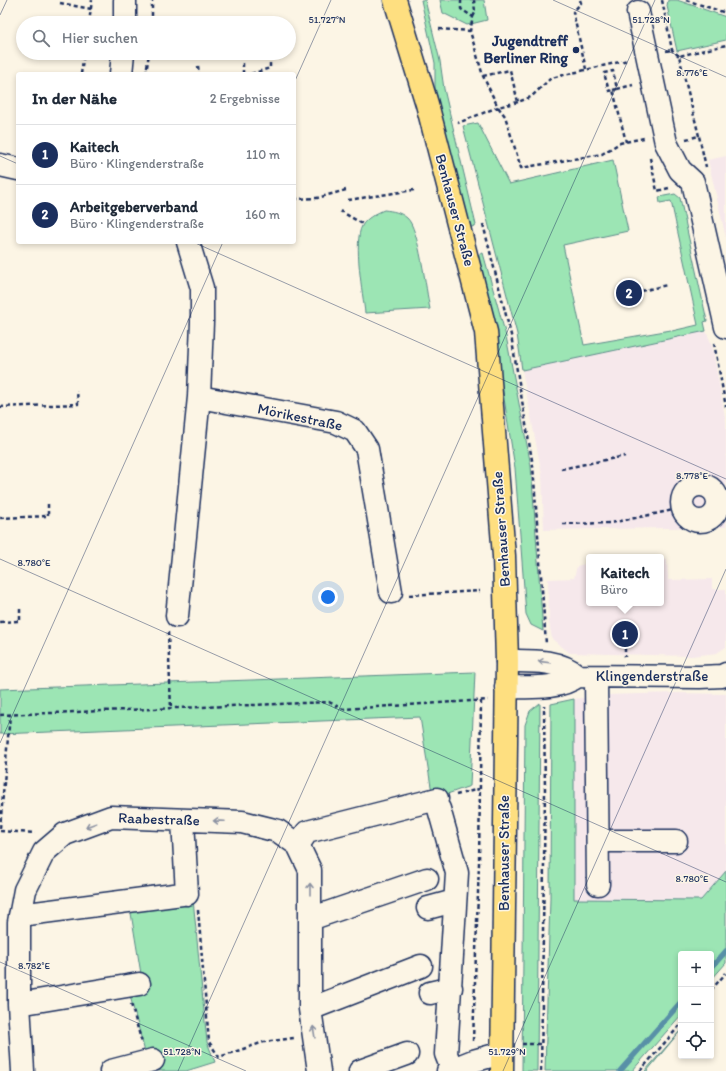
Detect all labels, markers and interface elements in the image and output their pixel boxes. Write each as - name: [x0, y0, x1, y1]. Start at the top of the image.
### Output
- text: 51.727°N: [308, 13, 346, 26]
- text: 51.728°N: [632, 13, 670, 26]
- search box: [16, 16, 296, 60]
- icon: search: [30, 27, 52, 49]
- text: Hier suchen: [62, 29, 138, 47]
- place label: Jugendtreff Berliner Ring: [483, 32, 569, 68]
- marker: Jugendtreff Berliner Ring: [571, 45, 581, 55]
- text: 8.776°E: [676, 66, 708, 79]
- text: In der Nähe: [32, 88, 117, 108]
- text: 2 Ergebnisse: [210, 91, 280, 106]
- text: Kaitech: [70, 138, 119, 156]
- text: 1: [42, 147, 48, 162]
- text: 110 m: [246, 147, 280, 162]
- street label: Benhauser Straße: [431, 152, 479, 268]
- text: Büro · Klingenderstraße: [70, 156, 204, 171]
- text: Arbeitgeberverband: [70, 198, 198, 216]
- text: 2: [42, 207, 48, 222]
- text: 160 m: [245, 207, 280, 222]
- text: Büro · Klingenderstraße: [70, 216, 204, 231]
- pin: 2: [616, 278, 642, 308]
- street label: Mörikestraße: [256, 399, 344, 435]
- text: 8.778°E: [676, 469, 708, 482]
- street label: Benhauser Straße: [488, 471, 514, 587]
- popup: [586, 554, 664, 606]
- text: 8.780°E: [17, 556, 51, 569]
- text: Kaitech: [601, 564, 649, 582]
- text: Büro: [601, 582, 628, 597]
- your location: [318, 587, 338, 607]
- pin: 1: [612, 619, 638, 649]
- one-way arrow: [538, 658, 551, 666]
- street label: Klingenderstraße: [596, 667, 708, 685]
- street label: Benhauser Straße: [495, 795, 513, 911]
- street label: Raabestraße: [118, 809, 200, 829]
- one-way arrow: [213, 817, 226, 825]
- one-way arrow: [85, 821, 97, 829]
- text: 8.780°E: [675, 872, 709, 885]
- one-way arrow: [306, 883, 314, 896]
- map controls: [678, 951, 714, 1059]
- button: +: [678, 951, 714, 987]
- text: 8.782°E: [18, 959, 51, 972]
- button: −: [678, 987, 714, 1023]
- button: locate: [678, 1023, 714, 1059]
- one-way arrow: [310, 1026, 318, 1039]
- text: 51.728°N: [163, 1045, 201, 1058]
- text: 51.729°N: [488, 1045, 526, 1058]

